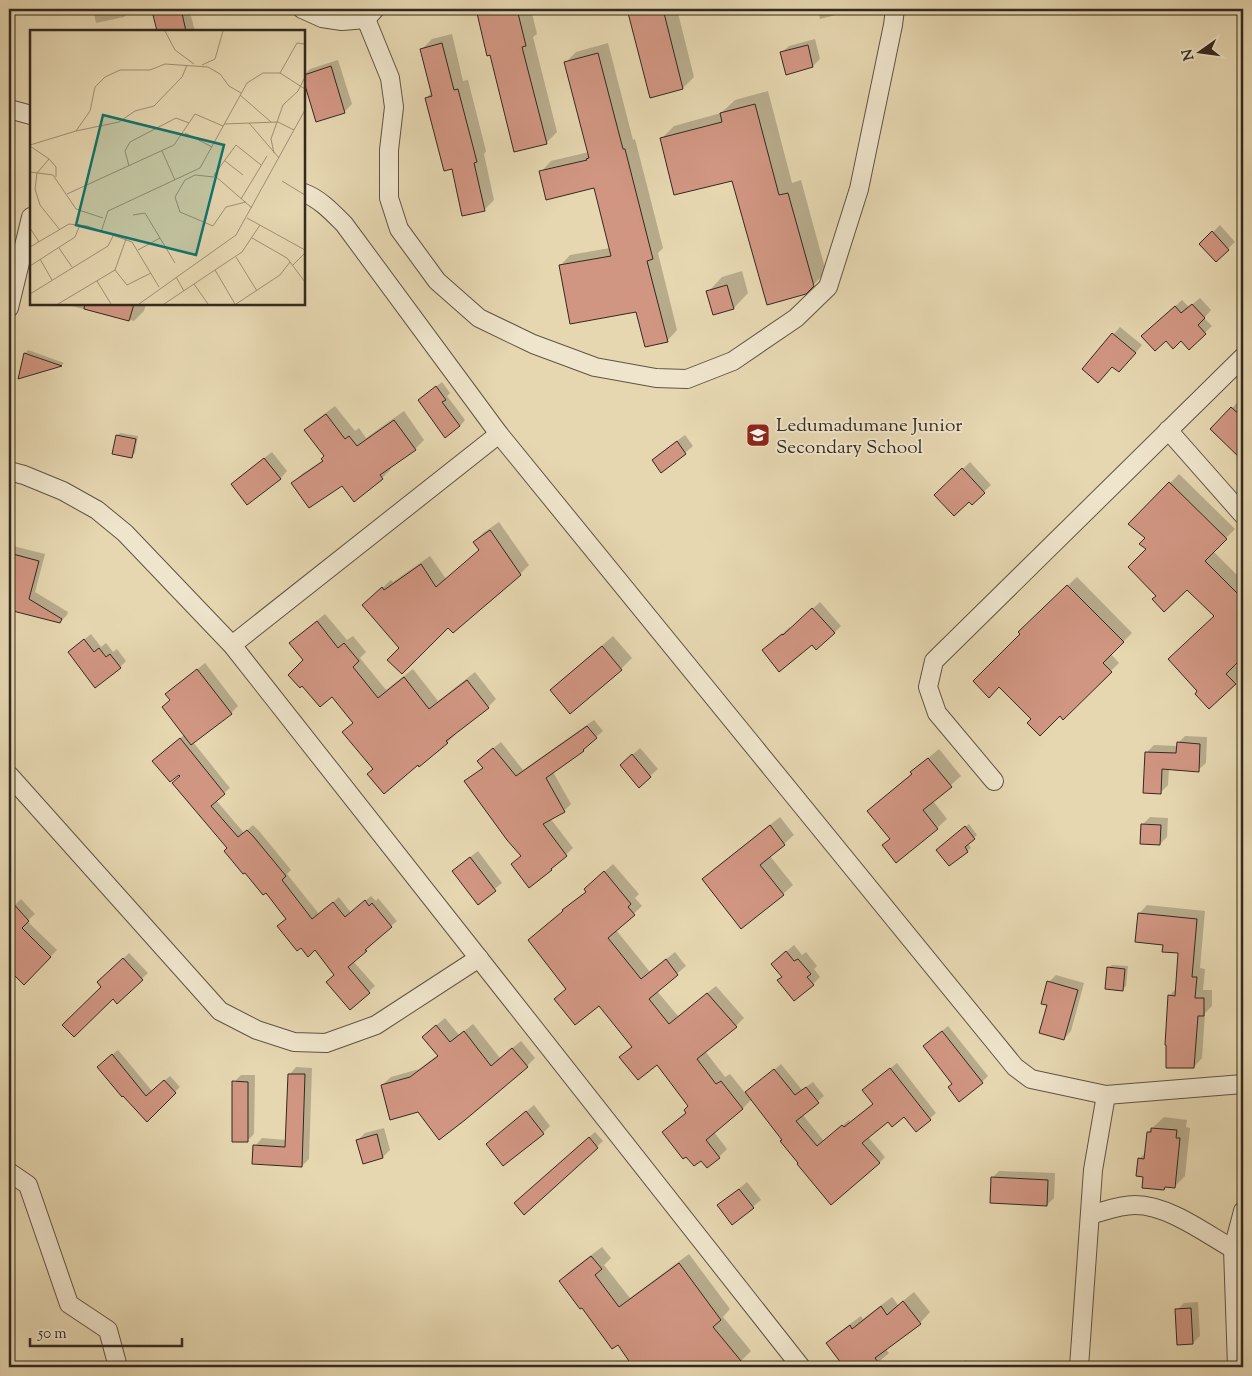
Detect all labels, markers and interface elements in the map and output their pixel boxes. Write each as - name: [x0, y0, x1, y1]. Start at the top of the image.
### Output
- north arrow: [1174, 28, 1224, 78]
- inset map: [30, 30, 305, 305]
- text: N: [1178, 47, 1200, 63]
- place label: Ledumadumane Junior Secondary School: [776, 413, 962, 462]
- school or university icon: Ledumadumane Junior Secondary School: [745, 422, 771, 448]
- scale bar: [30, 1316, 182, 1348]
- text: 50 m: [37, 1324, 67, 1345]

